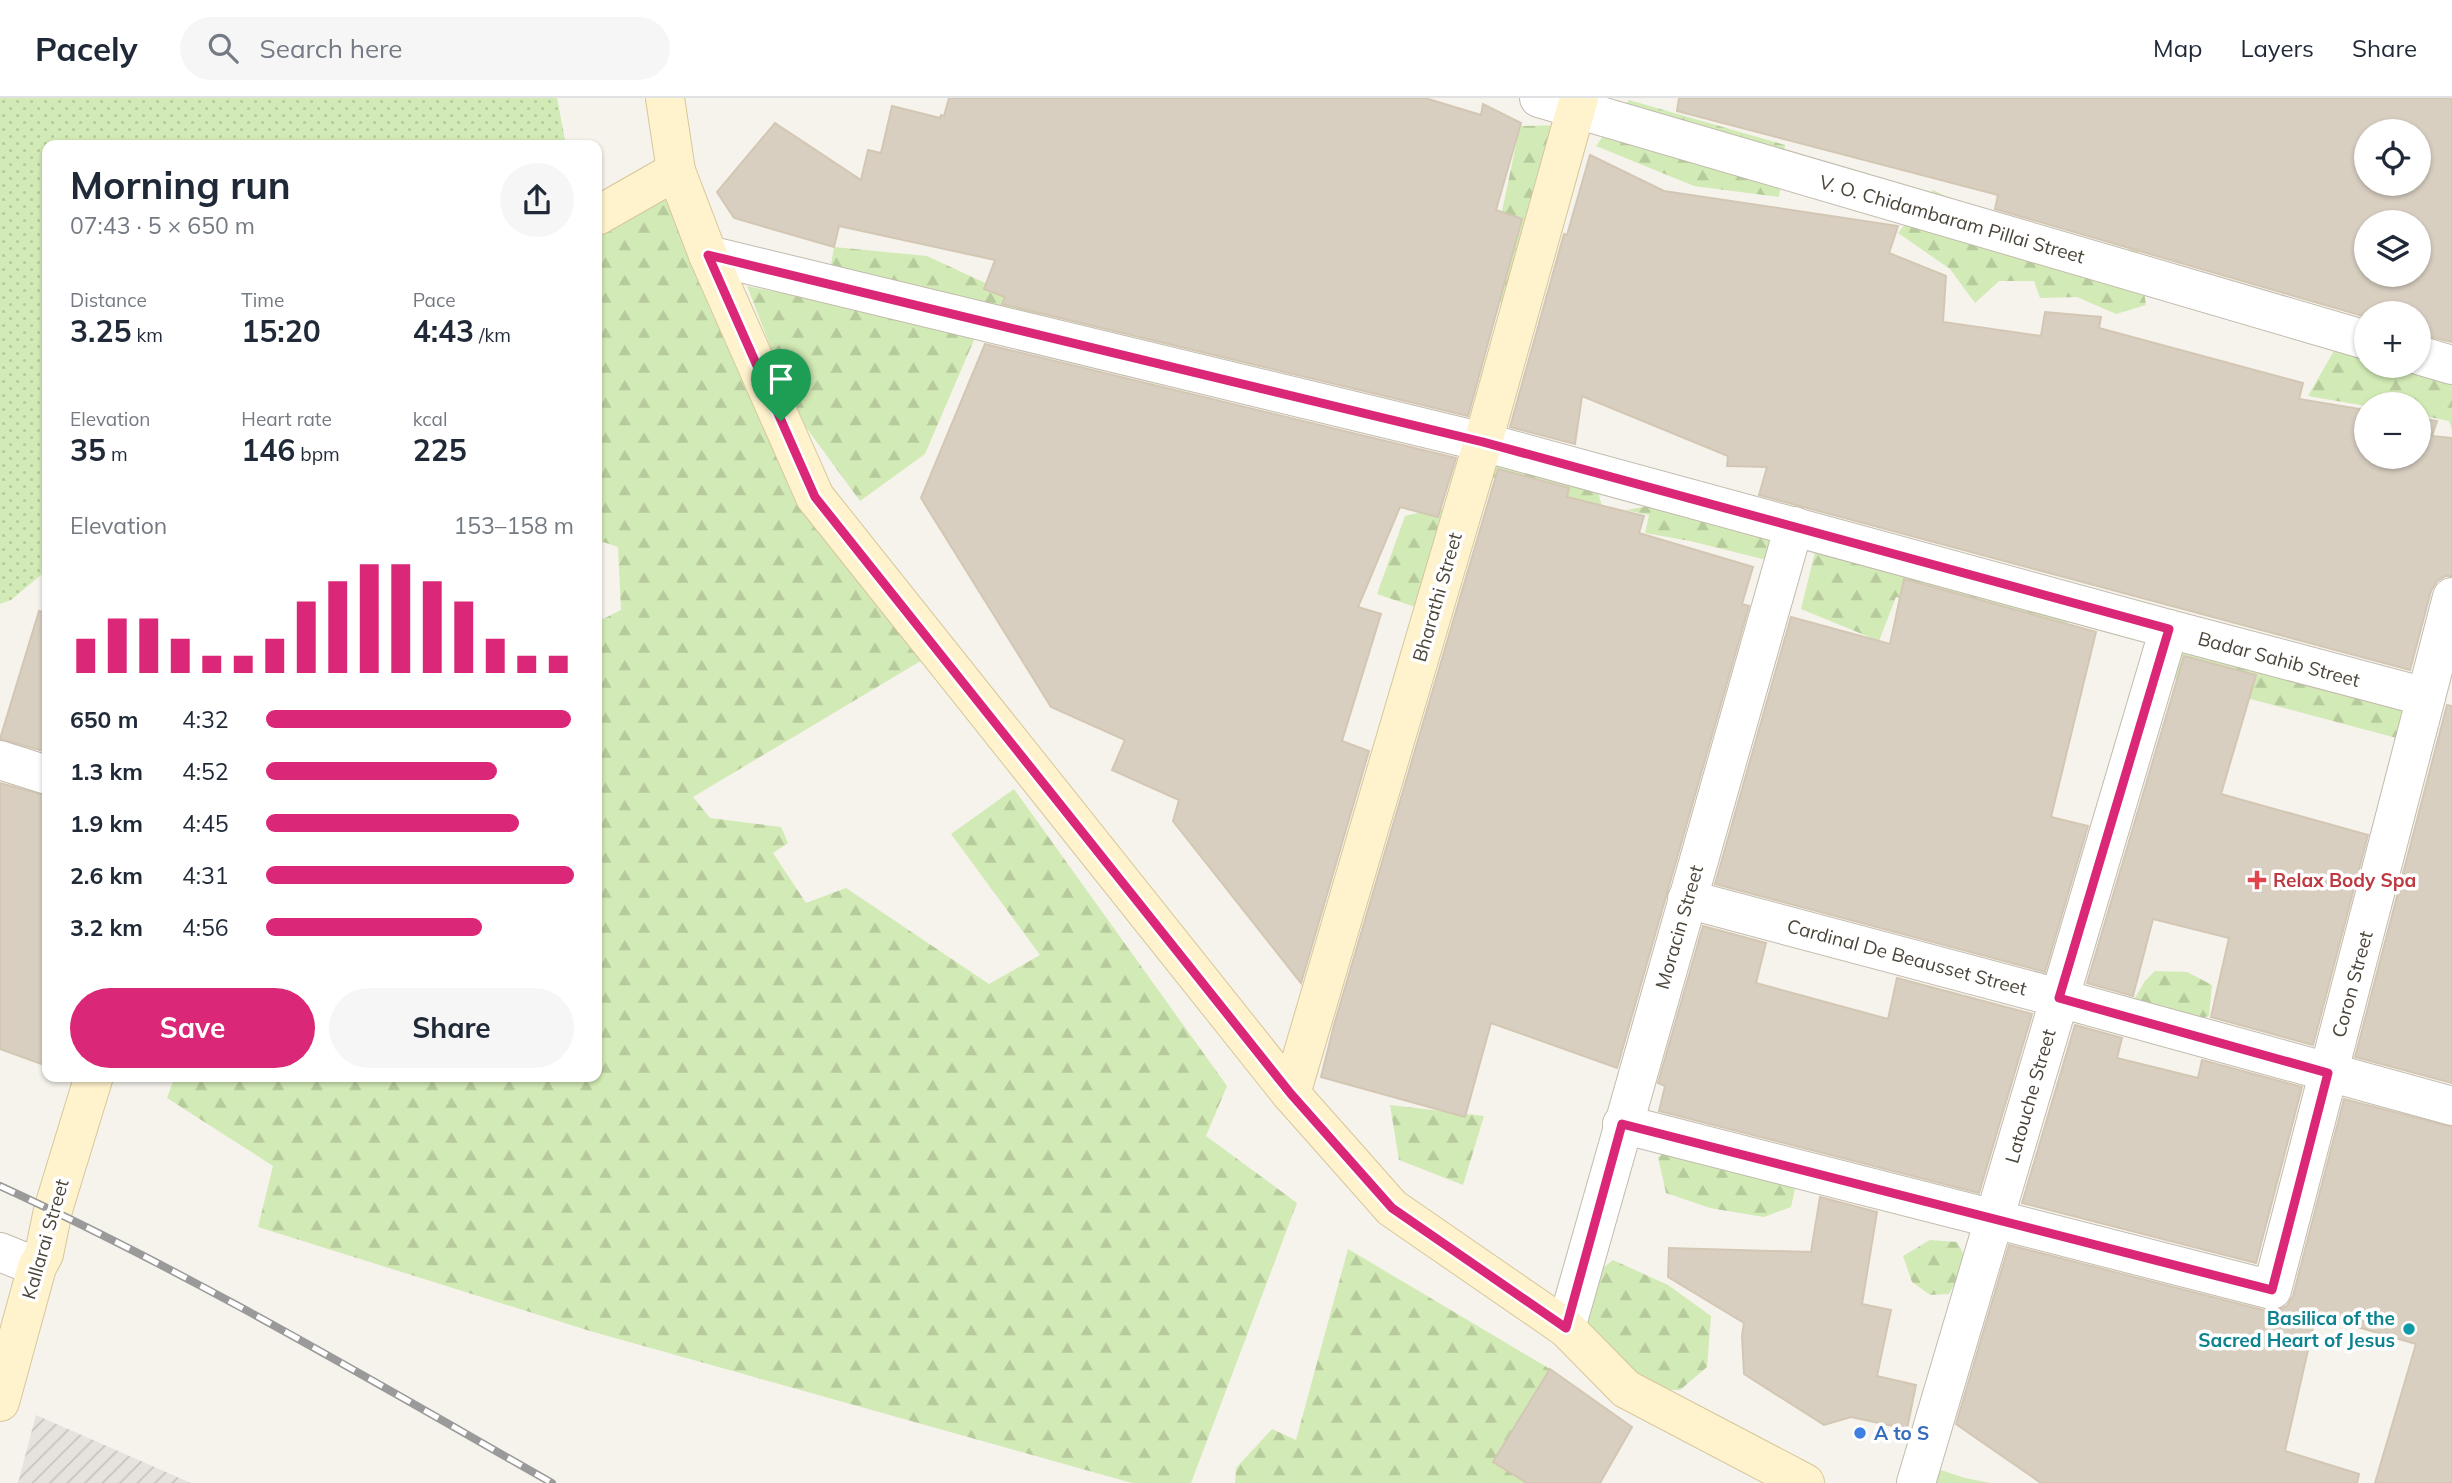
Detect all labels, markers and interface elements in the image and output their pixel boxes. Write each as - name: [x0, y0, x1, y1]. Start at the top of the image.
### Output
- search box: [180, 17, 670, 80]
- text: Pacely: [35, 28, 138, 69]
- icon: search: [204, 29, 242, 67]
- text: Search here: [260, 32, 403, 65]
- text: Map: [2153, 33, 2202, 63]
- text: Layers: [2240, 33, 2314, 63]
- text: Share: [2352, 33, 2417, 63]
- map controls: [2354, 119, 2431, 469]
- button: locate: [2354, 119, 2431, 196]
- text: Morning run: [70, 161, 291, 209]
- button: share: [500, 163, 574, 237]
- street label: V. O. Chidambaram Pillai Street: [1817, 170, 2088, 269]
- button: layers: [2354, 210, 2431, 287]
- text: 07:43 · 5 × 650 m: [70, 211, 255, 240]
- text: Distance: [70, 288, 147, 312]
- text: Time: [241, 288, 284, 312]
- text: Pace: [413, 288, 456, 312]
- button: +: [2354, 301, 2431, 378]
- text: 3.25: [70, 312, 131, 350]
- text: 15:20: [241, 312, 321, 350]
- text: 4:43: [413, 312, 474, 350]
- text: km: [131, 323, 163, 347]
- text: /km: [474, 323, 511, 347]
- pin: [751, 349, 811, 421]
- icon: arrive: [762, 360, 800, 398]
- button: −: [2354, 392, 2431, 469]
- text: Elevation: [70, 407, 150, 431]
- text: Heart rate: [241, 407, 332, 431]
- text: kcal: [413, 407, 447, 431]
- text: 35: [70, 431, 106, 469]
- text: 146: [241, 431, 295, 469]
- text: 225: [413, 431, 467, 469]
- text: m: [106, 442, 128, 466]
- text: bpm: [295, 442, 340, 466]
- text: Elevation: [70, 511, 167, 540]
- text: 153–158 m: [453, 511, 574, 540]
- street label: Bharathi Street: [1407, 529, 1467, 664]
- street label: Badar Sahib Street: [2195, 626, 2363, 692]
- text: 650 m: [70, 705, 138, 734]
- text: 4:32: [182, 705, 229, 734]
- text: 1.3 km: [70, 757, 143, 786]
- text: 4:52: [182, 757, 229, 786]
- text: 1.9 km: [70, 809, 143, 838]
- text: 4:45: [182, 809, 229, 838]
- text: 2.6 km: [70, 861, 143, 890]
- text: 4:31: [182, 861, 229, 890]
- street label: Moracin Street: [1650, 862, 1708, 992]
- place label: Relax Body Spa: [2273, 868, 2416, 892]
- marker: Relax Body Spa: [2247, 870, 2267, 890]
- text: 3.2 km: [70, 913, 143, 942]
- text: 4:56: [182, 913, 229, 942]
- street label: Cardinal De Beausset Street: [1784, 913, 2030, 1001]
- street label: Coron Street: [2326, 928, 2378, 1040]
- button: Save: [70, 988, 315, 1068]
- button: Share: [329, 988, 574, 1068]
- street label: Latouche Street: [1999, 1026, 2061, 1166]
- street label: Kallarai Street: [16, 1176, 74, 1302]
- place label: Basilica of the Sacred Heart of Jesus: [2198, 1306, 2395, 1352]
- marker: Basilica of the Sacred Heart of Jesus: [2401, 1321, 2417, 1337]
- place label: A to S: [1874, 1421, 1929, 1445]
- marker: A to S: [1852, 1425, 1868, 1441]

